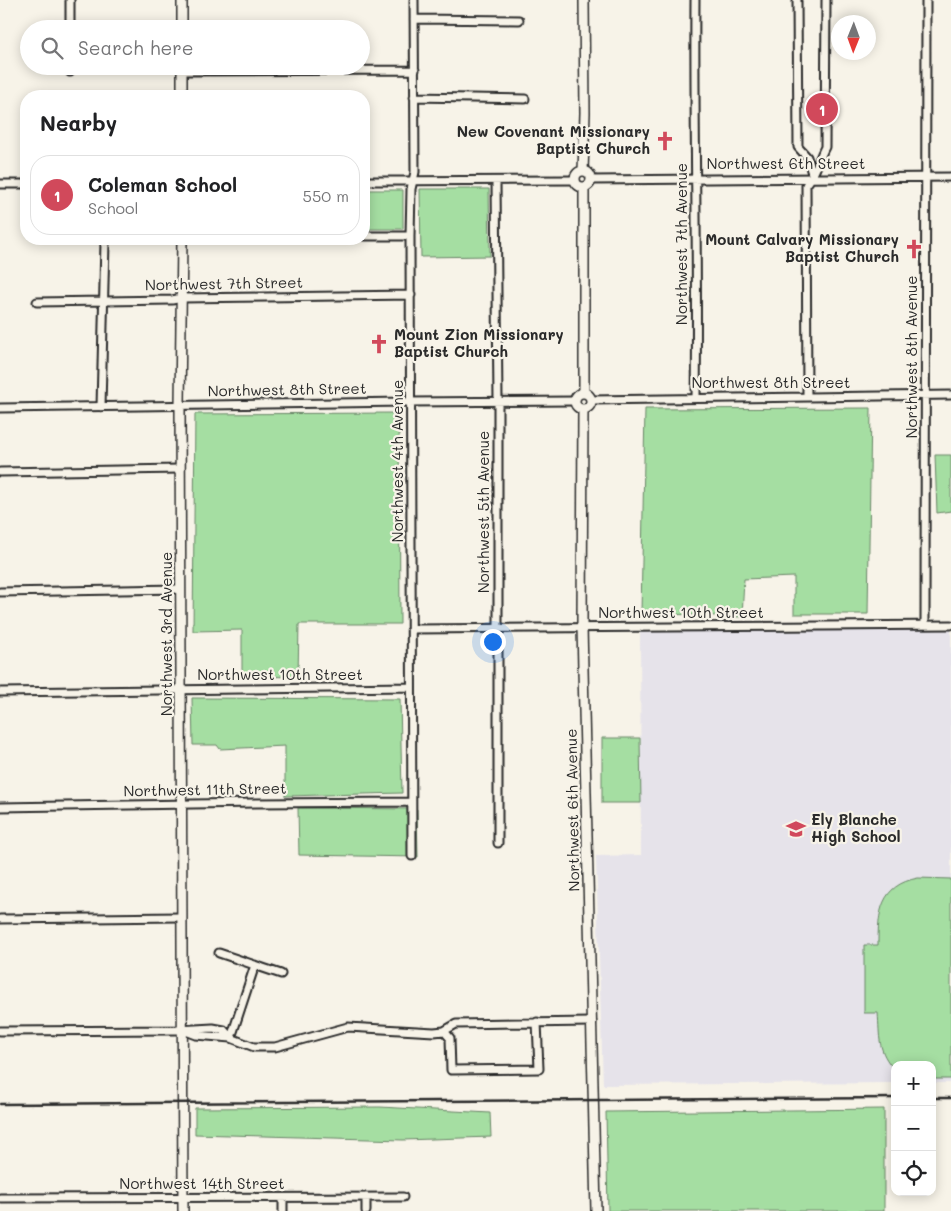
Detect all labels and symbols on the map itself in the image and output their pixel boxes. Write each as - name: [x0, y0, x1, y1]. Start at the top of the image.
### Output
- north arrow: [831, 15, 876, 60]
- pin: 1: [806, 90, 838, 128]
- place label: New Covenant Missionary Baptist Church: [457, 121, 650, 158]
- church icon: New Covenant Missionary Baptist Church: [654, 130, 676, 152]
- street label: Northwest 6th Street: [707, 153, 865, 173]
- street label: Northwest 7th Avenue: [671, 163, 691, 325]
- place label: Mount Calvary Missionary Baptist Church: [705, 229, 899, 266]
- church icon: Mount Calvary Missionary Baptist Church: [903, 238, 925, 260]
- street label: Northwest 7th Street: [145, 272, 303, 294]
- street label: Northwest 8th Avenue: [901, 275, 921, 439]
- place label: Mount Zion Missionary Baptist Church: [394, 324, 564, 361]
- church icon: Mount Zion Missionary Baptist Church: [368, 333, 390, 355]
- street label: Northwest 8th Street: [692, 372, 850, 392]
- street label: Northwest 8th Street: [207, 378, 367, 400]
- street label: Northwest 4th Avenue: [387, 380, 407, 542]
- street label: Northwest 5th Avenue: [473, 431, 493, 593]
- street label: Northwest 3rd Avenue: [156, 552, 176, 716]
- street label: Northwest 10th Street: [598, 602, 764, 622]
- your location: [480, 629, 506, 655]
- street label: Northwest 10th Street: [197, 664, 363, 684]
- street label: Northwest 6th Avenue: [561, 728, 583, 892]
- street label: Northwest 11th Street: [123, 778, 287, 800]
- place label: Ely Blanche High School: [811, 809, 901, 846]
- school or university icon: Ely Blanche High School: [785, 818, 807, 840]
- street label: Northwest 14th Street: [119, 1173, 285, 1193]

